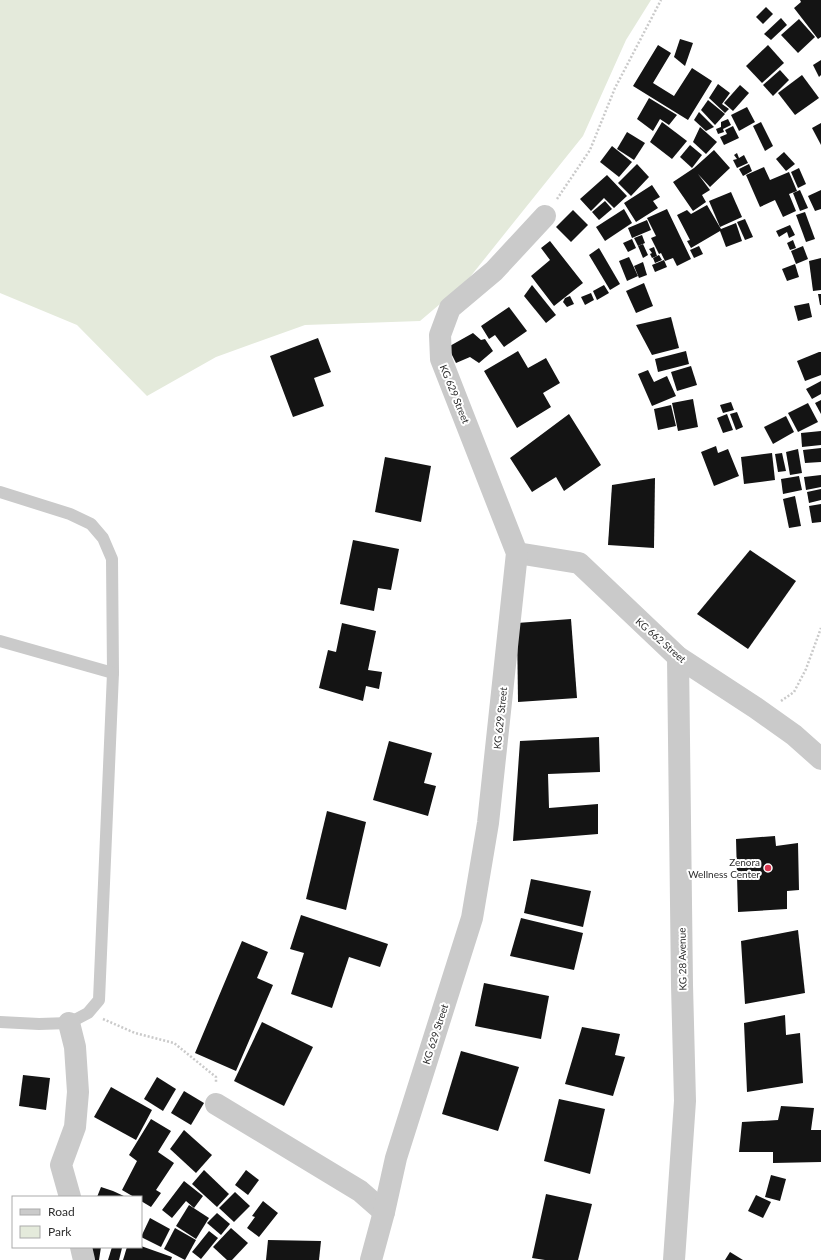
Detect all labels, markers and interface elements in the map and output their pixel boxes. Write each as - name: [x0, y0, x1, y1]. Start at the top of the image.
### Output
- street label: KG 629 Street: [438, 363, 472, 426]
- street label: KG 662 Street: [634, 615, 689, 665]
- street label: KG 629 Street: [491, 686, 509, 750]
- place label: Zenora Wellness Center: [688, 856, 760, 880]
- marker: Zenora Wellness Center: [763, 863, 773, 873]
- street label: KG 28 Avenue: [675, 927, 689, 991]
- street label: KG 629 Street: [420, 1002, 450, 1066]
- legend: [12, 1196, 142, 1248]
- text: Road: [48, 1204, 75, 1219]
- text: Park: [48, 1224, 72, 1239]

